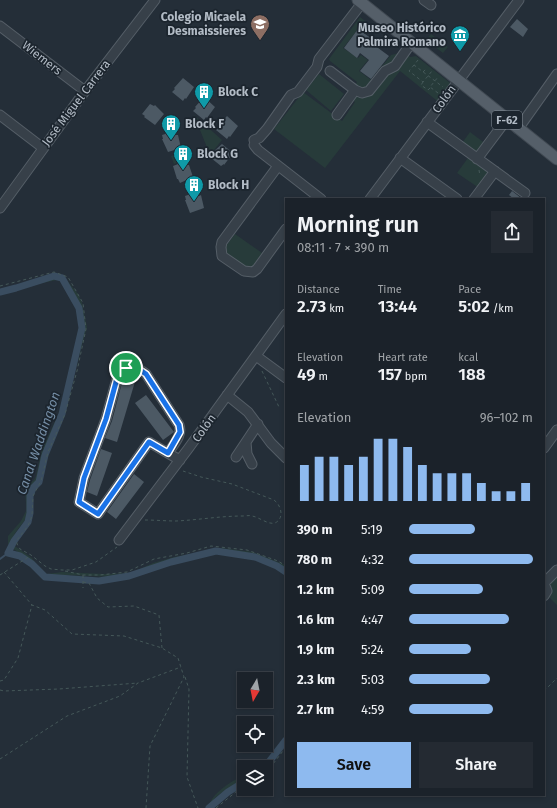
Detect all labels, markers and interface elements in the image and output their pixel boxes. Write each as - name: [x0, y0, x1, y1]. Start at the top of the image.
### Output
- place label: Colegio Micaela Desmaissieres: [161, 10, 246, 38]
- school or university icon: Colegio Micaela Desmaissieres: [249, 13, 271, 41]
- place label: Museo Histórico Palmira Romano: [357, 21, 446, 49]
- museum icon: Museo Histórico Palmira Romano: [449, 24, 471, 52]
- street label: Wiemers: [19, 38, 65, 78]
- street label: José Miguel Carrera: [39, 57, 113, 149]
- building icon: Block C: [193, 81, 215, 109]
- street label: Colón: [429, 82, 459, 116]
- place label: Block C: [218, 85, 258, 99]
- road number: F-62: [492, 111, 522, 129]
- building icon: Block F: [160, 113, 182, 141]
- place label: Block F: [185, 117, 224, 131]
- building icon: Block G: [172, 143, 194, 171]
- place label: Block G: [197, 147, 238, 161]
- building icon: Block H: [183, 174, 205, 202]
- place label: Block H: [208, 178, 249, 192]
- text: Morning run: [297, 211, 419, 238]
- button: share: [491, 211, 533, 253]
- text: 08:11 · 7 × 390 m: [297, 240, 389, 255]
- text: Distance: [297, 283, 340, 296]
- text: Time: [378, 283, 402, 296]
- text: Pace: [458, 283, 481, 296]
- text: 2.73: [297, 296, 326, 317]
- text: 13:44: [378, 296, 417, 317]
- text: 5:02: [458, 296, 490, 317]
- text: km: [326, 302, 344, 315]
- text: /km: [490, 302, 513, 315]
- pin: [109, 351, 143, 385]
- text: Elevation: [297, 351, 343, 364]
- text: Heart rate: [378, 351, 428, 364]
- text: kcal: [458, 351, 478, 364]
- icon: arrive: [115, 357, 137, 379]
- text: 49: [297, 364, 316, 385]
- text: 157: [378, 364, 402, 385]
- text: 188: [458, 364, 486, 385]
- text: m: [316, 370, 328, 383]
- text: bpm: [402, 370, 427, 383]
- water label: Canal Waddington: [14, 390, 63, 497]
- text: Elevation: [297, 410, 351, 425]
- text: 96–102 m: [480, 410, 533, 425]
- street label: Colón: [189, 411, 219, 445]
- text: 390 m: [297, 522, 333, 537]
- text: 5:19: [361, 522, 383, 537]
- text: 780 m: [297, 552, 332, 567]
- text: 4:32: [361, 552, 384, 567]
- text: 1.2 km: [297, 582, 334, 597]
- text: 5:09: [361, 582, 385, 597]
- text: 1.6 km: [297, 612, 335, 627]
- text: 4:47: [361, 612, 383, 627]
- text: 1.9 km: [297, 642, 334, 657]
- text: 5:24: [361, 642, 384, 657]
- north arrow: [237, 672, 273, 708]
- map controls: [237, 672, 273, 796]
- text: 2.3 km: [297, 672, 335, 687]
- text: 5:03: [361, 672, 384, 687]
- text: 2.7 km: [297, 702, 334, 717]
- text: 4:59: [361, 702, 384, 717]
- button: locate: [237, 716, 273, 752]
- button: Save: [297, 742, 411, 788]
- button: Share: [419, 742, 533, 788]
- button: layers: [237, 760, 273, 796]

